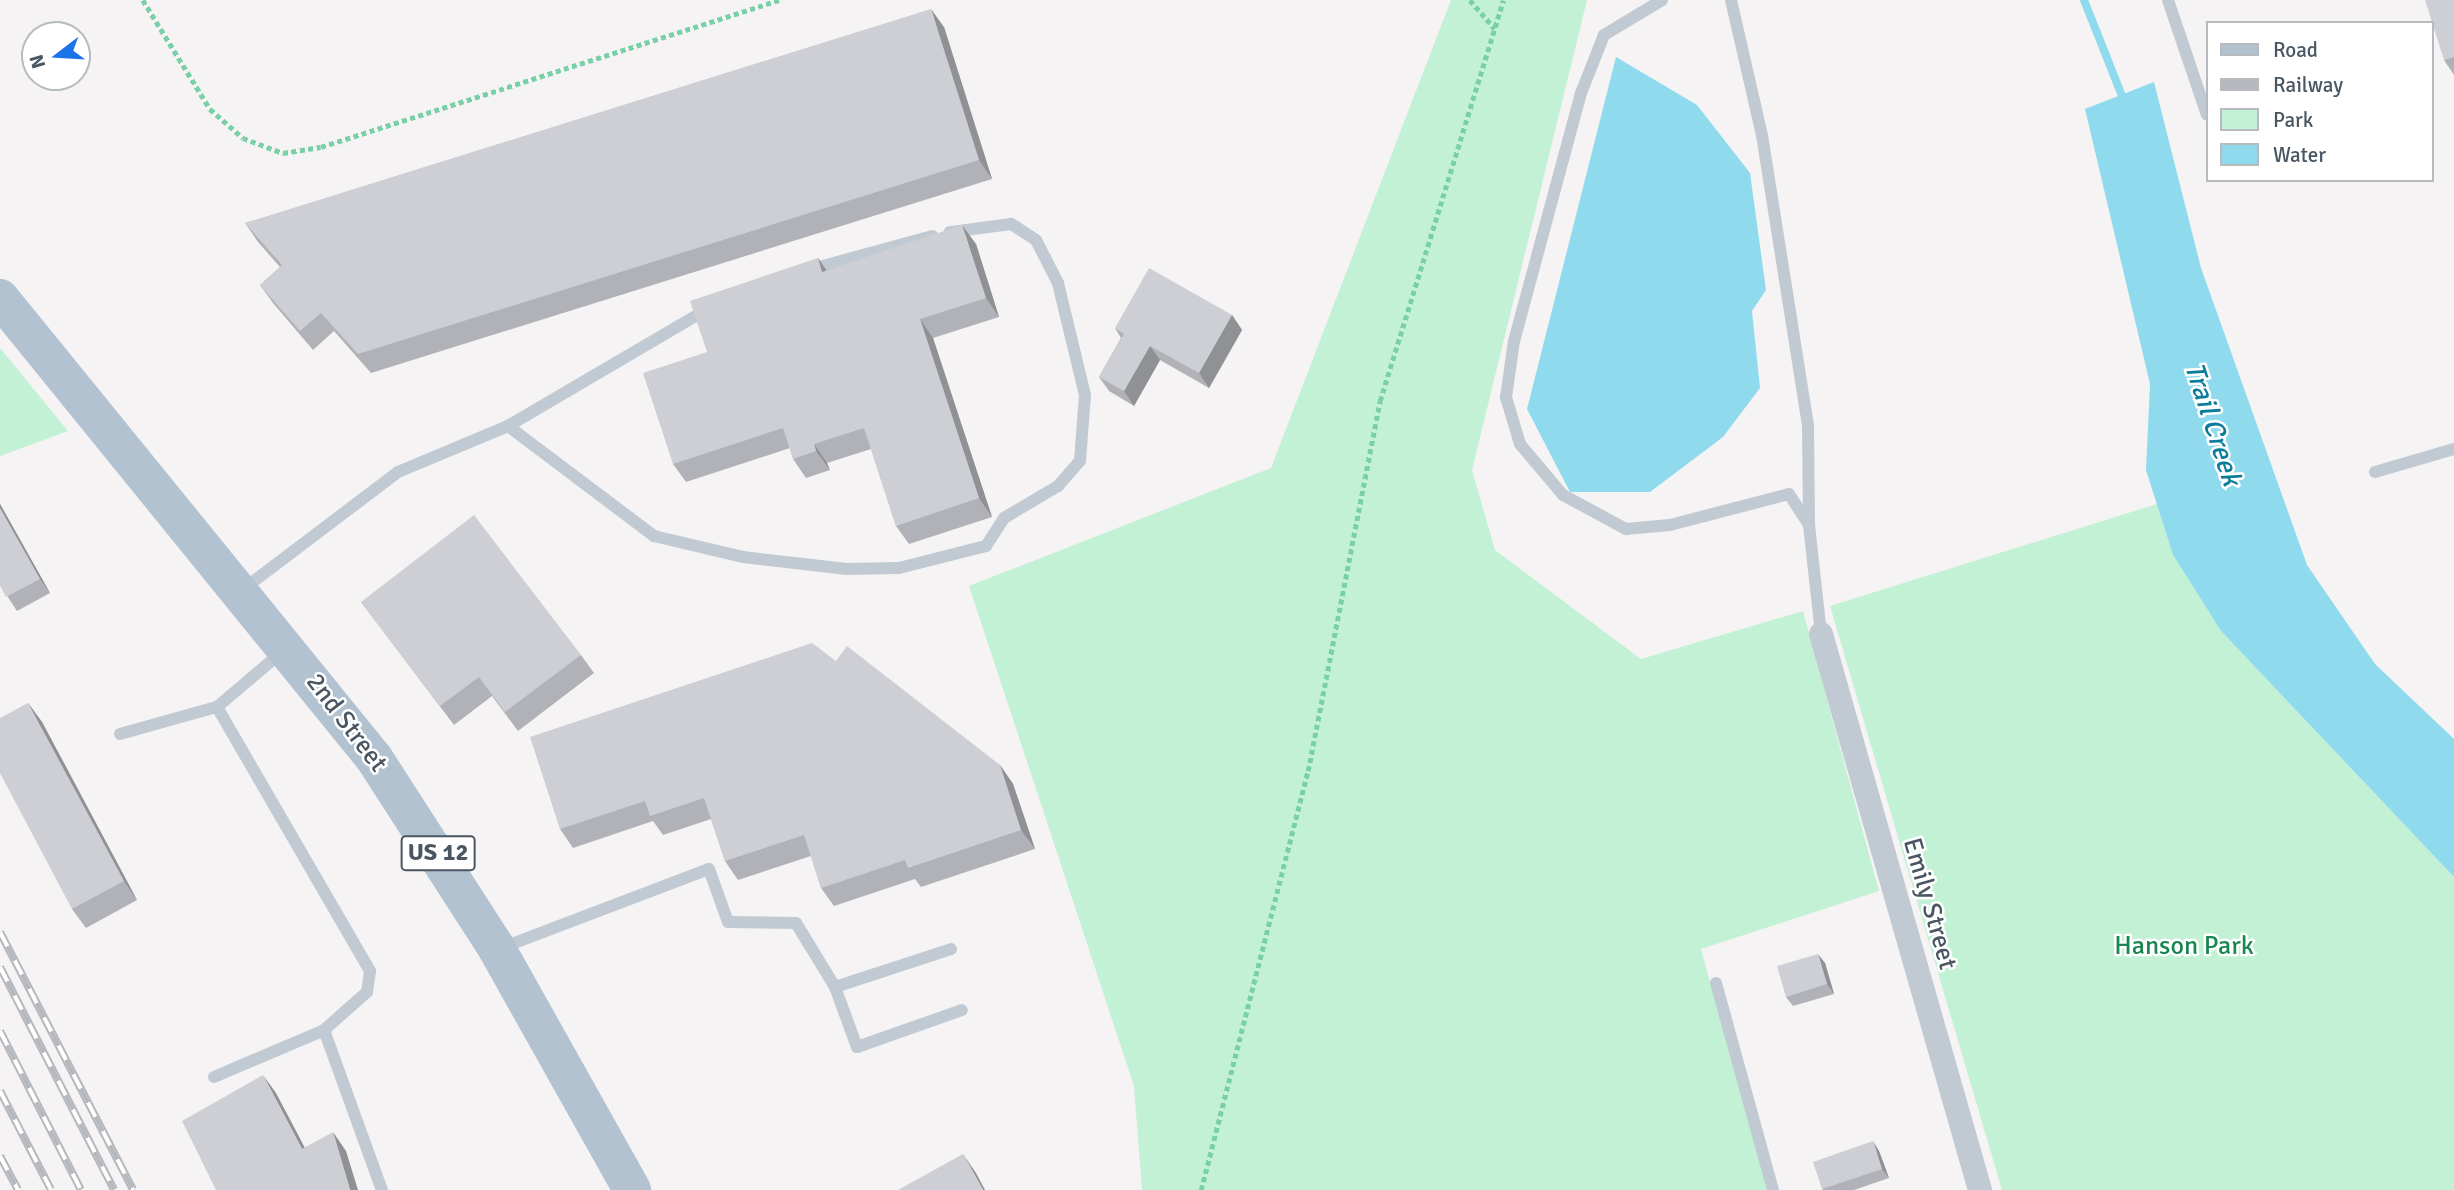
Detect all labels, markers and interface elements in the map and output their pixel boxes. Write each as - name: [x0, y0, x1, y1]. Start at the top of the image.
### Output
- north arrow: [21, 21, 91, 91]
- legend: [2206, 21, 2433, 182]
- text: Road: [2273, 37, 2318, 63]
- text: N: [24, 52, 51, 71]
- text: Railway: [2273, 72, 2343, 98]
- text: Park: [2273, 107, 2313, 133]
- text: Water: [2273, 142, 2326, 168]
- water label: Trail Creek: [2177, 358, 2249, 490]
- street label: 2nd Street: [299, 668, 393, 778]
- road number: US 12: [400, 832, 476, 874]
- street label: Emily Street: [1895, 835, 1963, 973]
- park label: Hanson Park: [2114, 931, 2254, 963]

